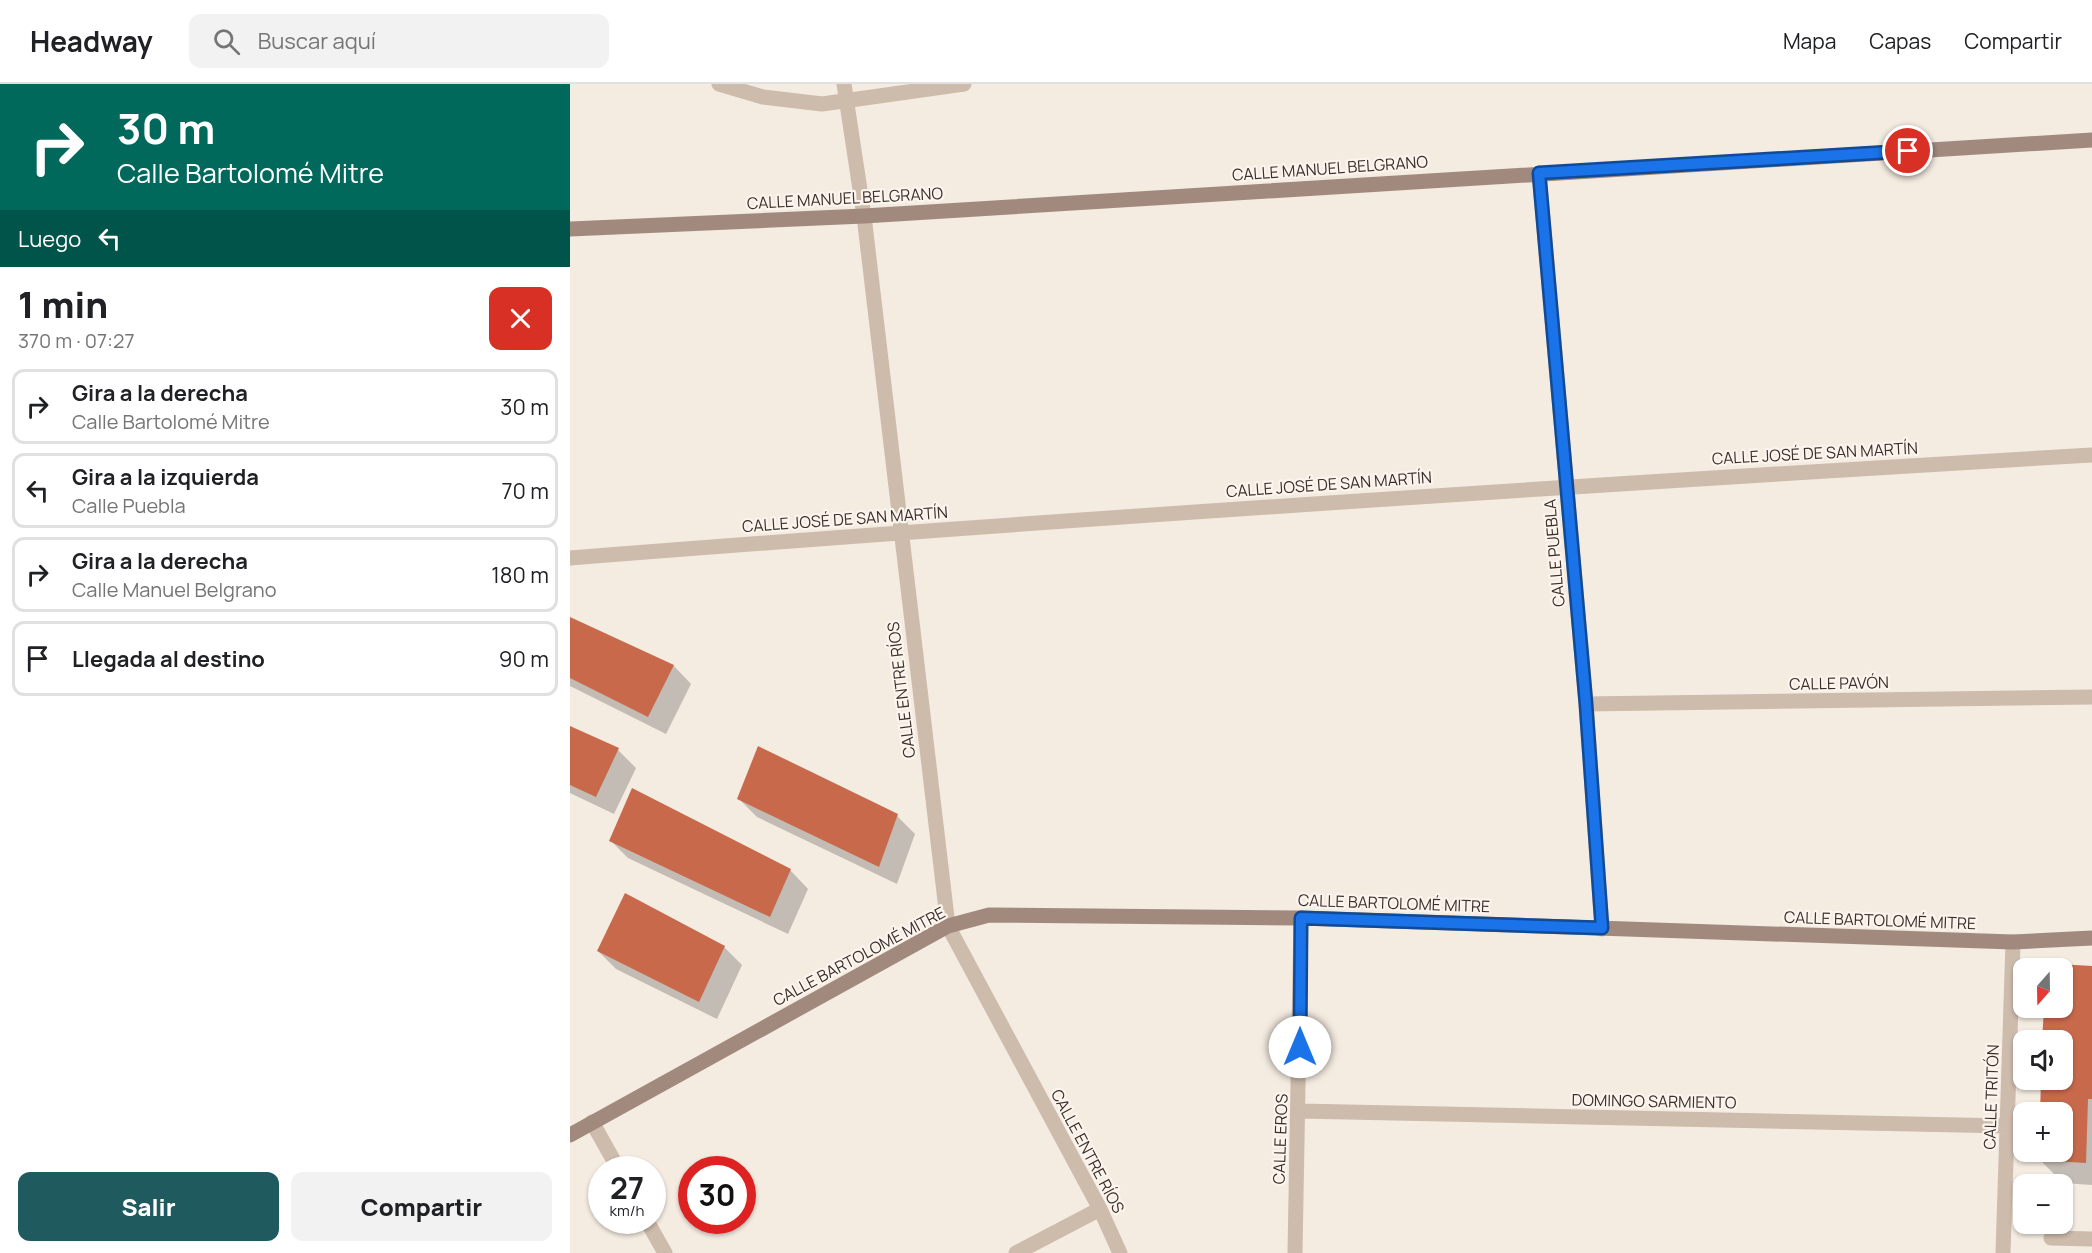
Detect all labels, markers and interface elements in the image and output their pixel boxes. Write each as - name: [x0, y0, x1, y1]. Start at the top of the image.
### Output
- search box: [189, 14, 609, 68]
- text: Headway: [30, 22, 153, 60]
- icon: search: [210, 25, 243, 58]
- text: Buscar aquí: [258, 26, 376, 56]
- text: Mapa: [1783, 27, 1836, 55]
- text: Capas: [1869, 27, 1931, 55]
- text: Compartir: [1964, 27, 2062, 55]
- text: 30 m: [117, 99, 215, 157]
- icon: right: [18, 108, 96, 186]
- pin: [1882, 125, 1933, 176]
- icon: arrive: [1891, 134, 1924, 167]
- street label: CALLE MANUEL BELGRANO: [1231, 150, 1429, 186]
- text: Calle Bartolomé Mitre: [117, 154, 384, 191]
- street label: CALLE MANUEL BELGRANO: [746, 182, 944, 214]
- icon: left: [93, 222, 126, 255]
- text: Luego: [18, 224, 81, 254]
- text: 1 min: [18, 280, 108, 329]
- button: close: [489, 287, 552, 350]
- text: 370 m · 07:27: [18, 327, 134, 354]
- text: Gira a la derecha: [72, 378, 248, 408]
- icon: right: [21, 390, 54, 423]
- text: 30 m: [500, 392, 549, 422]
- text: Calle Bartolomé Mitre: [72, 408, 270, 435]
- street label: CALLE JOSÉ DE SAN MARTÍN: [1711, 437, 1919, 469]
- text: Gira a la izquierda: [72, 462, 259, 492]
- street label: CALLE JOSÉ DE SAN MARTÍN: [1225, 466, 1433, 502]
- icon: left: [21, 474, 54, 507]
- text: 70 m: [501, 476, 549, 506]
- text: Calle Puebla: [72, 492, 186, 519]
- street label: CALLE PUEBLA: [1538, 498, 1570, 608]
- street label: CALLE JOSÉ DE SAN MARTÍN: [741, 501, 949, 537]
- text: Gira a la derecha: [72, 546, 248, 576]
- icon: right: [21, 558, 54, 591]
- text: 180 m: [491, 560, 549, 590]
- text: Calle Manuel Belgrano: [72, 576, 277, 603]
- street label: CALLE ENTRE RÍOS: [882, 620, 920, 759]
- icon: arrive: [21, 642, 54, 675]
- text: Llegada al destino: [72, 644, 265, 674]
- text: 90 m: [499, 644, 549, 674]
- street label: CALLE PAVÓN: [1789, 671, 1889, 695]
- street label: CALLE BARTOLOMÉ MITRE: [1298, 889, 1490, 917]
- street label: CALLE BARTOLOMÉ MITRE: [769, 901, 949, 1011]
- street label: CALLE BARTOLOMÉ MITRE: [1784, 906, 1976, 934]
- north arrow: [2013, 958, 2073, 1018]
- map controls: [2013, 958, 2073, 1234]
- position arrow: [1268, 1015, 1332, 1079]
- button: sound: [2013, 1030, 2073, 1090]
- street label: CALLE TRITÓN: [1978, 1044, 2004, 1150]
- street label: CALLE ENTRE RÍOS: [1046, 1085, 1130, 1217]
- street label: DOMINGO SARMIENTO: [1571, 1089, 1737, 1113]
- street label: CALLE EROS: [1267, 1093, 1293, 1185]
- button: +: [2013, 1102, 2073, 1162]
- speed limit sign: 30: [678, 1156, 756, 1234]
- text: 27: [610, 1167, 644, 1208]
- button: Salir: [18, 1172, 279, 1241]
- button: Compartir: [291, 1172, 552, 1241]
- button: −: [2013, 1174, 2073, 1234]
- text: km/h: [610, 1200, 644, 1221]

